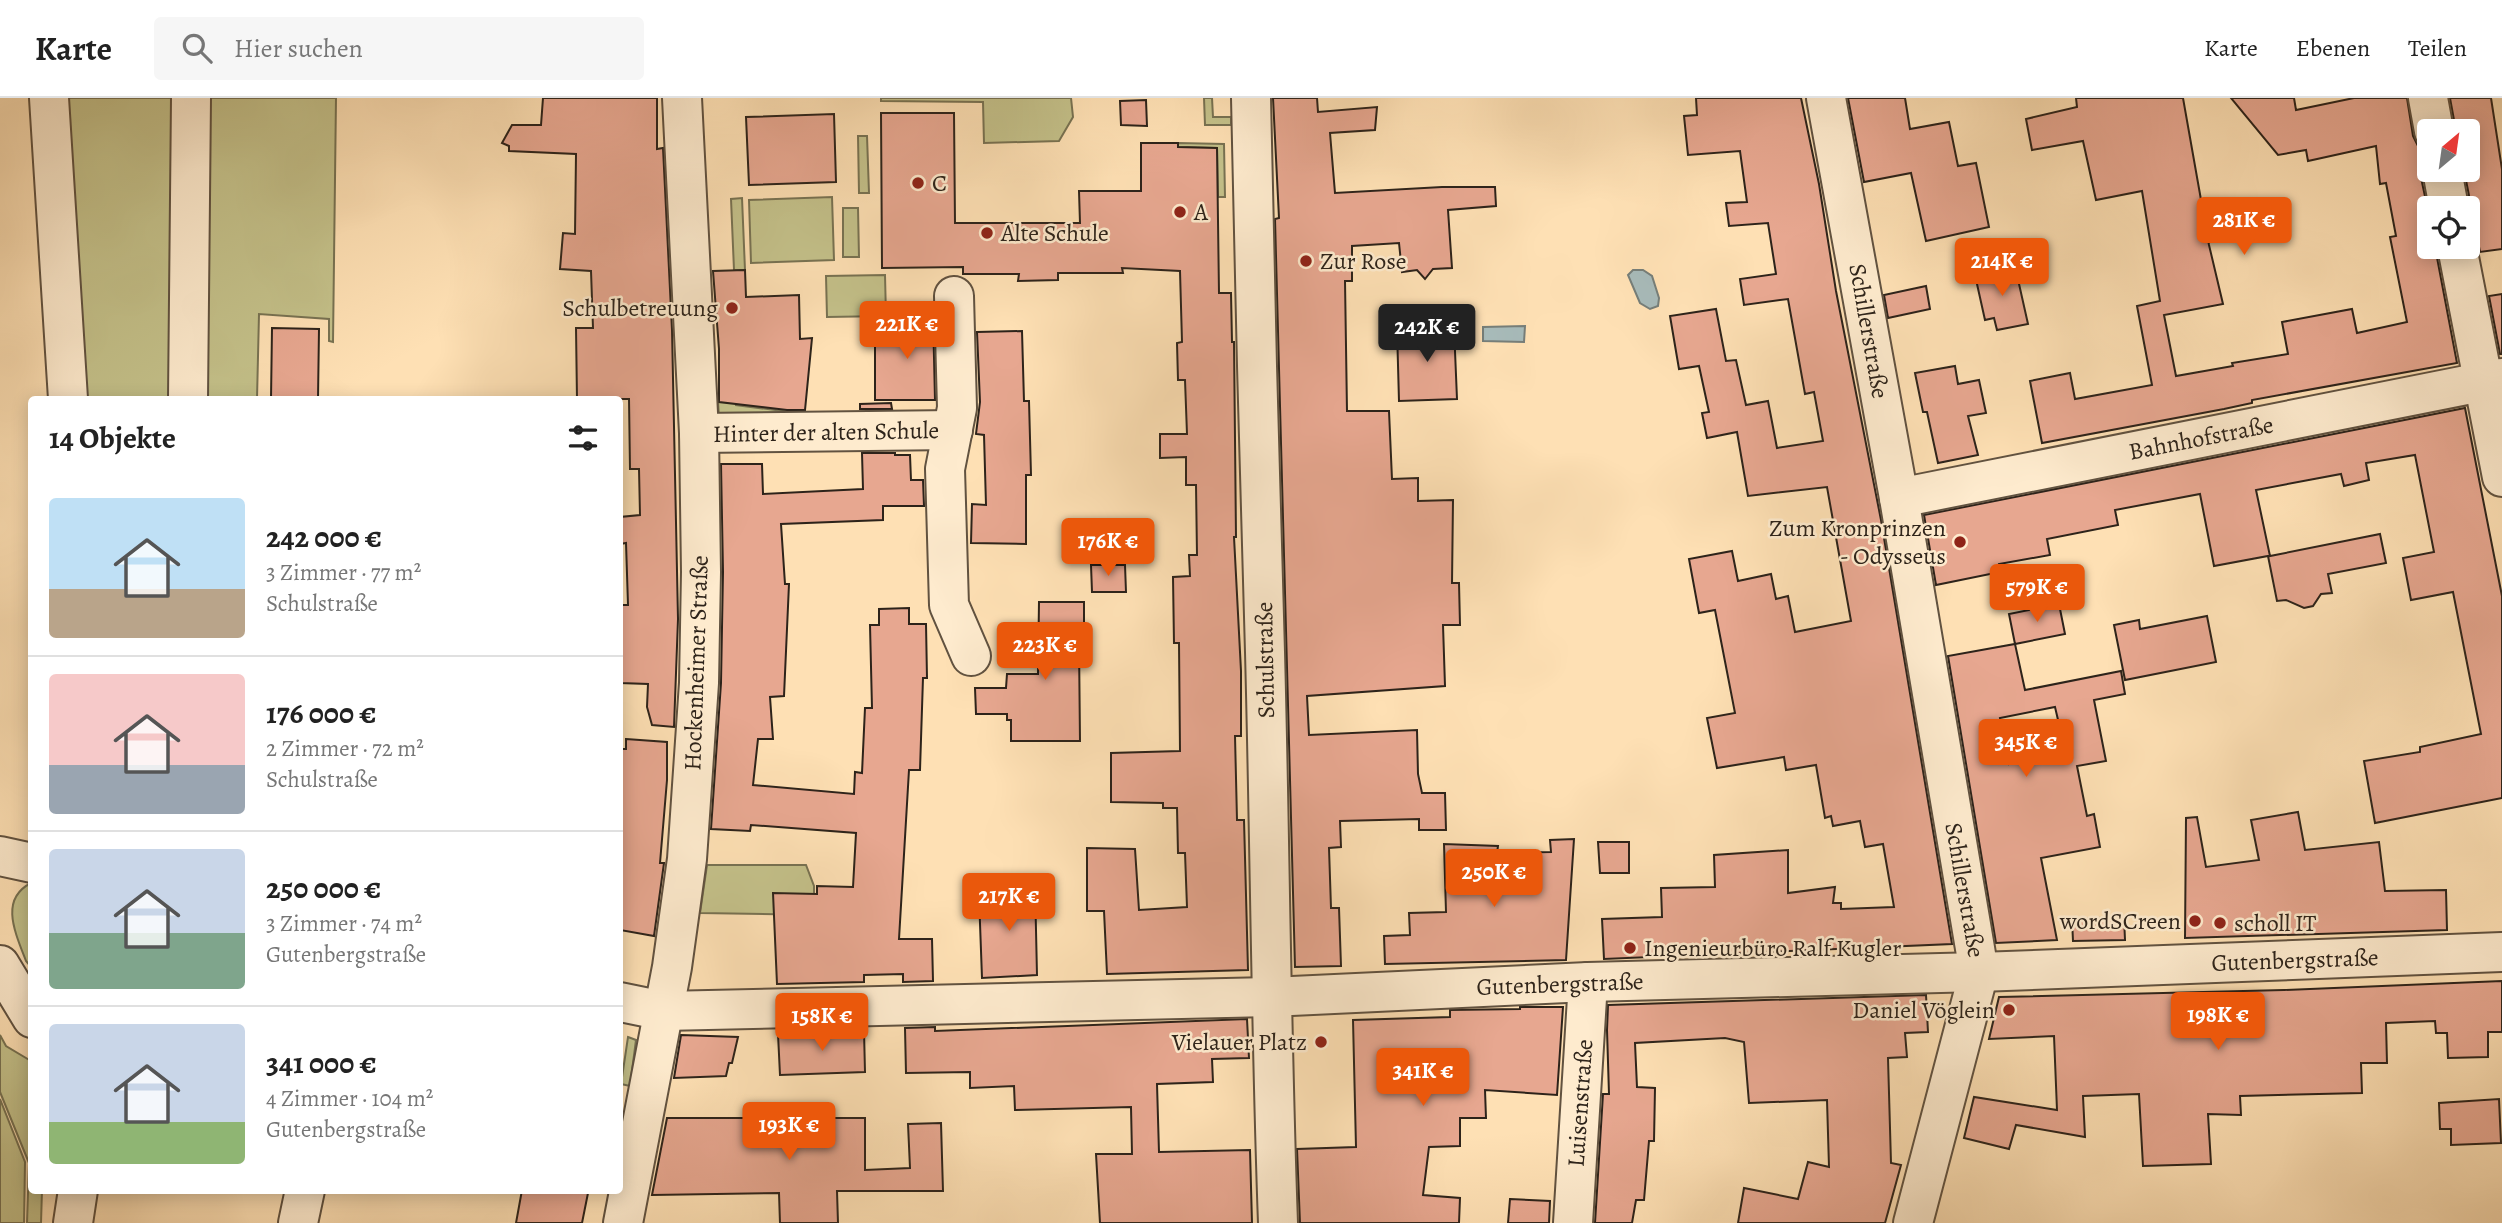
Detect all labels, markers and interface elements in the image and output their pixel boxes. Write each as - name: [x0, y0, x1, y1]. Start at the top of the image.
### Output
- search box: [154, 17, 644, 80]
- text: Karte: [35, 26, 112, 71]
- icon: search: [178, 29, 216, 67]
- text: Hier suchen: [234, 31, 363, 66]
- text: Karte: [2204, 32, 2258, 64]
- text: Ebenen: [2296, 32, 2370, 64]
- text: Teilen: [2408, 32, 2467, 64]
- north arrow: [2417, 119, 2480, 182]
- map controls: [2417, 119, 2480, 259]
- place label: C: [932, 167, 947, 199]
- marker: C: [910, 175, 926, 191]
- place label: A: [1193, 196, 1209, 228]
- button: locate: [2417, 196, 2480, 259]
- pin: 281K €: [2187, 198, 2301, 257]
- marker: A: [1172, 204, 1188, 220]
- text: 281K €: [2213, 204, 2275, 235]
- place label: Alte Schule: [1000, 217, 1109, 249]
- marker: Alte Schule: [979, 225, 995, 241]
- pin: 214K €: [1945, 238, 2059, 298]
- place label: Zur Rose: [1320, 245, 1407, 277]
- text: 214K €: [1971, 245, 2033, 276]
- marker: Zur Rose: [1298, 253, 1314, 269]
- street label: Schillerstraße: [1841, 261, 1897, 401]
- place label: Schulbetreuung: [562, 292, 718, 324]
- marker: Schulbetreuung: [724, 300, 740, 316]
- pin: 221K €: [850, 302, 964, 361]
- pin: 242K €: [1370, 304, 1484, 364]
- text: 221K €: [876, 308, 938, 339]
- text: 242K €: [1394, 311, 1460, 342]
- street label: Bahnhofstraße: [2126, 408, 2276, 468]
- street label: Hinter der alten Schule: [713, 414, 939, 450]
- text: 14 Objekte: [49, 418, 176, 458]
- icon: filters: [564, 419, 602, 457]
- place label: Zum Kronprinzen - Odysseus: [1769, 512, 1946, 572]
- text: 242 000 €: [266, 517, 382, 557]
- pin: 176K €: [1051, 518, 1165, 578]
- text: 176K €: [1077, 525, 1139, 556]
- icon: home: [105, 526, 189, 610]
- marker: Zum Kronprinzen - Odysseus: [1952, 534, 1968, 550]
- street label: Hockenheimer Straße: [676, 555, 716, 771]
- text: 3 Zimmer · 77 m²: [266, 557, 421, 588]
- pin: 579K €: [1980, 564, 2094, 624]
- text: 579K €: [2006, 571, 2068, 602]
- text: Schulstraße: [266, 588, 378, 619]
- street label: Schulstraße: [1248, 601, 1282, 719]
- pin: 223K €: [988, 622, 1102, 682]
- text: 223K €: [1013, 629, 1077, 660]
- text: 176 000 €: [266, 693, 377, 733]
- icon: home: [105, 702, 189, 786]
- pin: 345K €: [1969, 720, 2083, 779]
- text: 345K €: [1995, 726, 2057, 757]
- text: 2 Zimmer · 72 m²: [266, 733, 424, 764]
- text: Schulstraße: [266, 764, 378, 795]
- street label: Schillerstraße: [1937, 820, 1993, 960]
- pin: 250K €: [1437, 850, 1551, 909]
- text: 250K €: [1462, 856, 1526, 887]
- text: 250 000 €: [266, 868, 381, 908]
- pin: 217K €: [952, 874, 1066, 933]
- icon: home: [105, 877, 189, 961]
- text: 217K €: [978, 880, 1040, 911]
- place label: wordSCreen: [2059, 905, 2181, 937]
- place label: scholl IT: [2234, 907, 2316, 939]
- text: 3 Zimmer · 74 m²: [266, 908, 422, 939]
- marker: wordSCreen: [2187, 913, 2203, 929]
- marker: scholl IT: [2212, 915, 2228, 931]
- place label: Ingenieurbüro Ralf Kugler: [1644, 932, 1901, 964]
- text: Gutenbergstraße: [266, 939, 426, 970]
- marker: Ingenieurbüro Ralf Kugler: [1622, 940, 1638, 956]
- street label: Gutenbergstraße: [2211, 941, 2379, 979]
- street label: Gutenbergstraße: [1476, 965, 1644, 1003]
- pin: 198K €: [2161, 992, 2275, 1052]
- pin: 158K €: [765, 993, 879, 1053]
- place label: Daniel Vöglein: [1852, 994, 1995, 1026]
- text: 198K €: [2187, 999, 2249, 1030]
- text: 158K €: [791, 1000, 853, 1031]
- marker: Daniel Vöglein: [2001, 1002, 2017, 1018]
- place label: Vielauer Platz: [1171, 1026, 1307, 1058]
- marker: Vielauer Platz: [1313, 1034, 1329, 1050]
- street label: Luisenstraße: [1560, 1038, 1600, 1168]
- text: 341 000 €: [266, 1043, 377, 1083]
- pin: 341K €: [1366, 1048, 1480, 1108]
- icon: home: [105, 1052, 189, 1136]
- text: 341K €: [1392, 1055, 1454, 1086]
- text: 4 Zimmer · 104 m²: [266, 1083, 433, 1114]
- pin: 193K €: [732, 1102, 846, 1162]
- text: 193K €: [758, 1109, 820, 1140]
- text: Gutenbergstraße: [266, 1114, 426, 1145]

